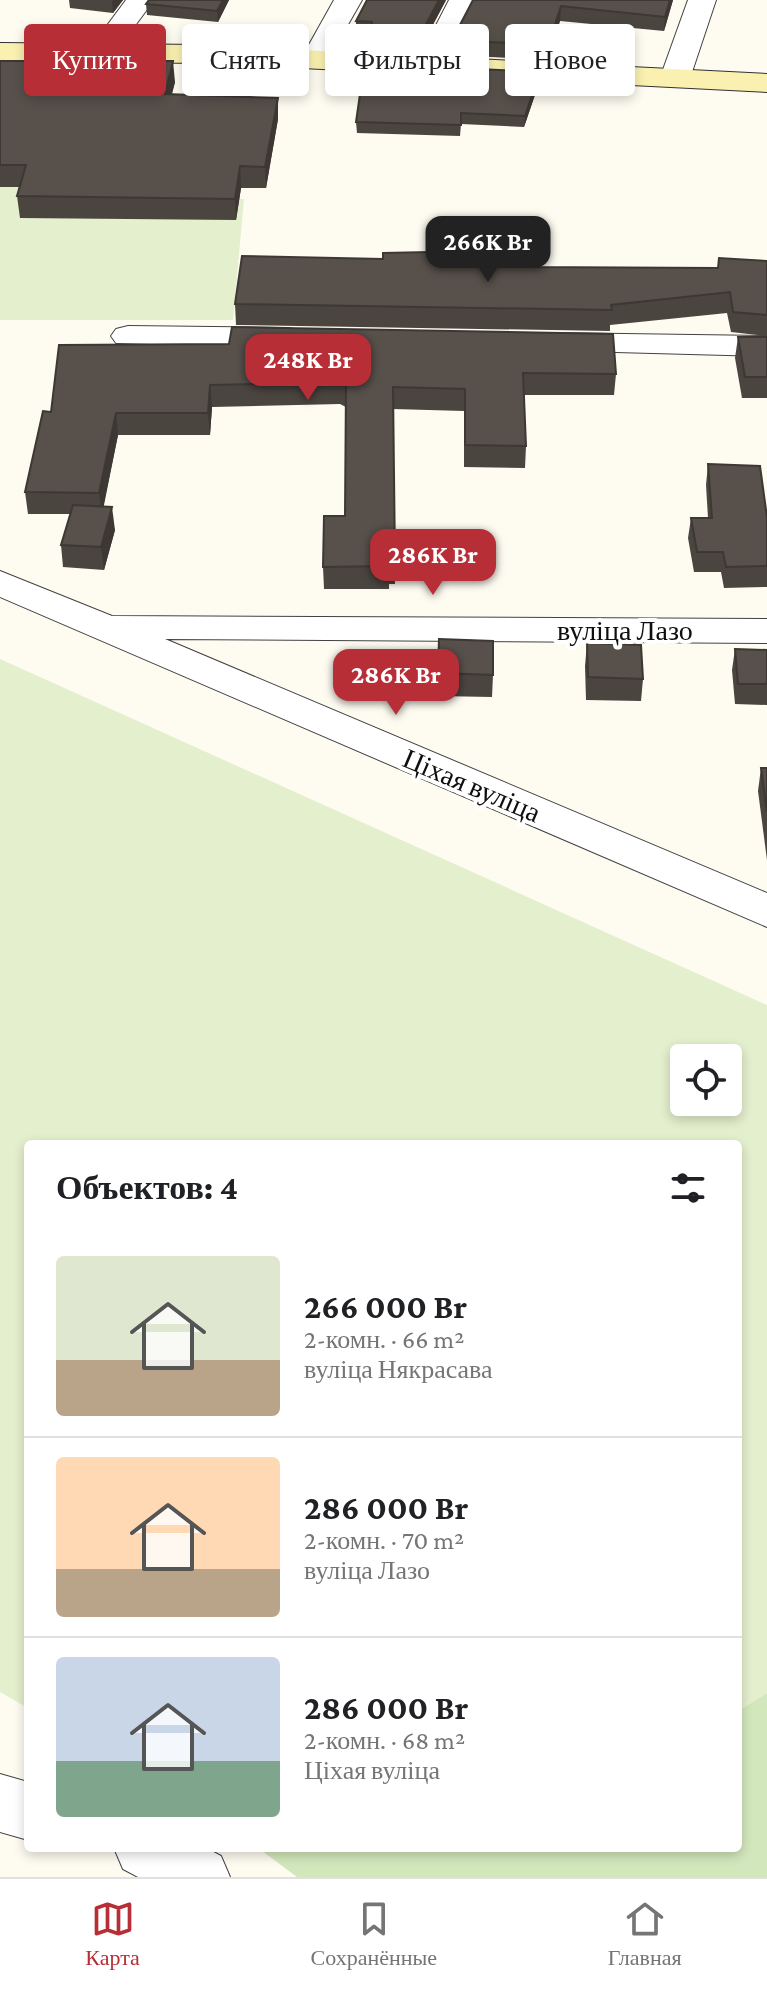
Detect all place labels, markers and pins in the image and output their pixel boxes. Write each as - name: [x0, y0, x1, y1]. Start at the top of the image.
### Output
- pin: 266K Br: [414, 216, 562, 284]
- pin: 248K Br: [234, 334, 382, 402]
- pin: 286K Br: [359, 529, 507, 597]
- pin: 286K Br: [322, 649, 470, 717]

